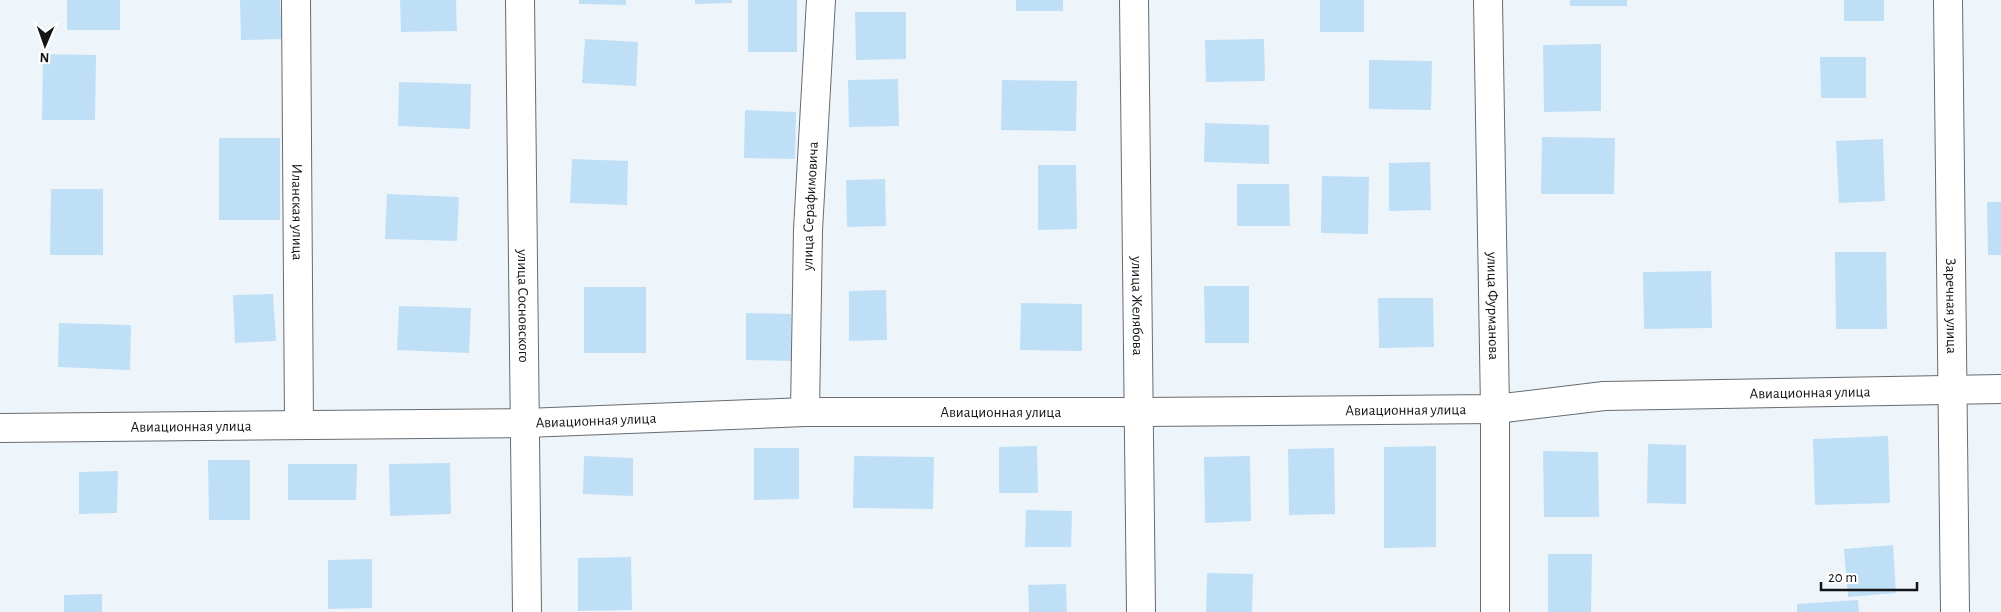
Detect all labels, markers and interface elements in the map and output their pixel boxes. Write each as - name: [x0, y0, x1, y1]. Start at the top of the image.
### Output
- north arrow: [20, 20, 70, 70]
- text: N: [39, 50, 50, 64]
- street label: улица Серафимовича: [800, 141, 821, 272]
- street label: Иланская улица: [289, 164, 305, 261]
- street label: улица Сосновского: [515, 248, 531, 363]
- street label: улица Фурманова: [1484, 251, 1501, 360]
- street label: улица Желябова: [1129, 255, 1145, 356]
- street label: Заречная улица: [1943, 258, 1959, 354]
- street label: Авиационная улица: [1749, 384, 1871, 401]
- street label: Авиационная улица: [1345, 402, 1466, 418]
- street label: Авиационная улица: [940, 405, 1061, 420]
- street label: Авиационная улица: [535, 411, 657, 431]
- street label: Авиационная улица: [130, 419, 252, 435]
- scale bar: [1821, 560, 1917, 592]
- text: 20 m: [1828, 570, 1857, 585]

